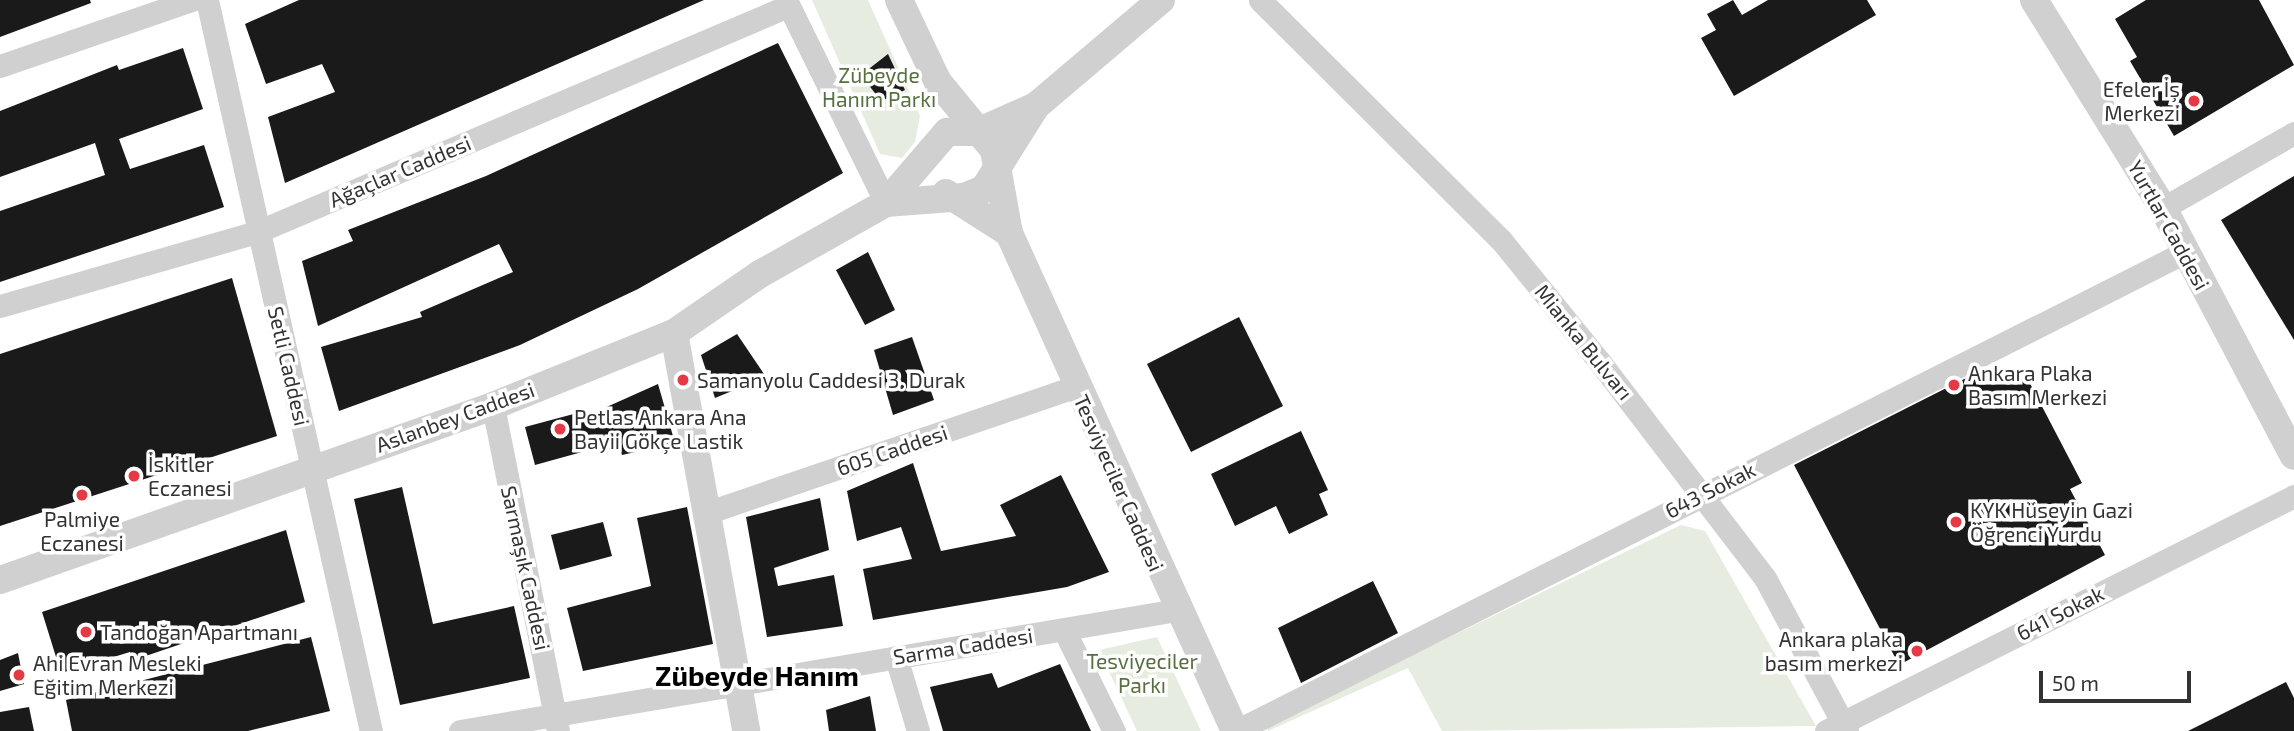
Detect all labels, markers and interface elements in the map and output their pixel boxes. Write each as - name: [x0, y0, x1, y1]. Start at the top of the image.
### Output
- park label: Zübeyde Hanım Parkı: [822, 62, 936, 112]
- place label: Efeler İş Merkezi: [2102, 76, 2180, 126]
- marker: Efeler İş Merkezi: [2186, 93, 2202, 109]
- street label: Ağaçlar Caddesi: [325, 130, 475, 212]
- street label: Yurtlar Caddesi: [2123, 156, 2215, 294]
- street label: Mianka Bulvarı: [1530, 279, 1638, 405]
- street label: Setli Caddesi: [263, 304, 315, 428]
- place label: Ankara Plaka Basım Merkezi: [1968, 360, 2107, 410]
- place label: Samanyolu Caddesi 3. Durak: [697, 367, 965, 393]
- marker: Samanyolu Caddesi 3. Durak: [675, 372, 691, 388]
- street label: Aslanbey Caddesi: [372, 377, 538, 457]
- marker: Ankara Plaka Basım Merkezi: [1946, 377, 1962, 393]
- street label: Tesviyeciler Caddesi: [1069, 391, 1169, 575]
- place label: Petlas Ankara Ana Bayii Gökçe Lastik: [574, 404, 748, 454]
- street label: 605 Caddesi: [833, 419, 951, 481]
- marker: Petlas Ankara Ana Bayii Gökçe Lastik: [552, 421, 568, 437]
- place label: İskitler Eczanesi: [148, 451, 232, 501]
- street label: 643 Sokak: [1661, 457, 1759, 523]
- marker: İskitler Eczanesi: [126, 468, 142, 484]
- street label: Sarmaşık Caddesi: [496, 483, 556, 653]
- marker: Palmiye Eczanesi: [74, 487, 90, 503]
- place label: KYK Hüseyin Gazi Öğrenci Yurdu: [1970, 497, 2133, 547]
- place label: Palmiye Eczanesi: [40, 506, 124, 556]
- marker: KYK Hüseyin Gazi Öğrenci Yurdu: [1948, 514, 1964, 530]
- street label: 641 Sokak: [2012, 580, 2108, 646]
- place label: Tandoğan Apartmanı: [100, 619, 298, 645]
- street label: Sarma Caddesi: [891, 623, 1035, 669]
- marker: Tandoğan Apartmanı: [78, 624, 94, 640]
- place label: Ankara plaka basım merkezi: [1765, 626, 1903, 676]
- marker: Ankara plaka basım merkezi: [1909, 643, 1925, 659]
- park label: Tesviyeciler Parkı: [1086, 648, 1198, 698]
- place label: Ahi Evran Mesleki Eğitim Merkezi: [33, 650, 202, 700]
- district label: Zübeyde Hanım: [655, 658, 859, 692]
- scale bar: [2042, 658, 2194, 702]
- marker: Ahi Evran Mesleki Eğitim Merkezi: [11, 667, 27, 683]
- text: 50 m: [2052, 670, 2099, 695]

